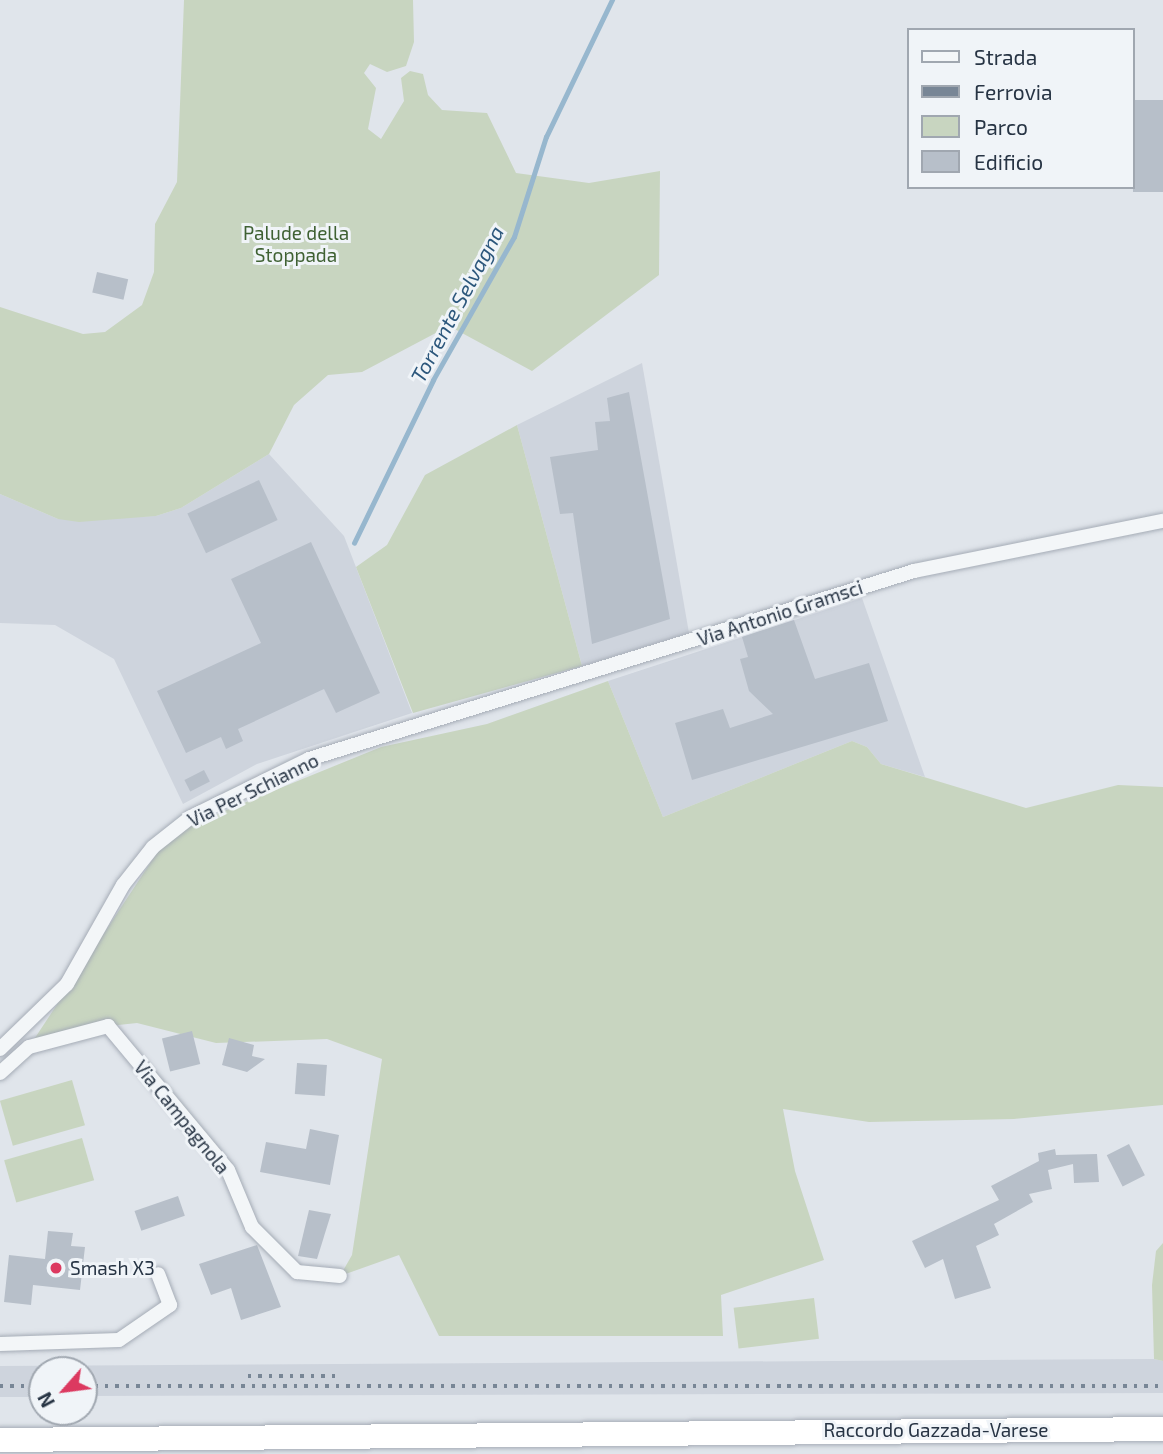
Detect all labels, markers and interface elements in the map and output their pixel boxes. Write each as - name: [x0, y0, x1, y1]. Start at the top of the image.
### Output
- legend: [908, 28, 1135, 189]
- text: Strada: [974, 44, 1037, 69]
- text: Ferrovia: [974, 79, 1053, 104]
- text: Parco: [974, 114, 1028, 139]
- text: Edificio: [974, 149, 1043, 174]
- water label: Torrente Selvagna: [405, 221, 509, 387]
- park label: Palude della Stoppada: [243, 222, 349, 266]
- street label: Via Antonio Gramsci: [694, 575, 866, 651]
- street label: Via Per Schianno: [184, 748, 322, 832]
- street label: Via Campagnola: [129, 1056, 235, 1178]
- place label: Smash X3: [70, 1257, 155, 1279]
- marker: Smash X3: [48, 1260, 64, 1276]
- north arrow: [28, 1356, 98, 1426]
- text: N: [32, 1389, 59, 1412]
- street label: Raccordo Gazzada-Varese: [823, 1419, 1049, 1441]

